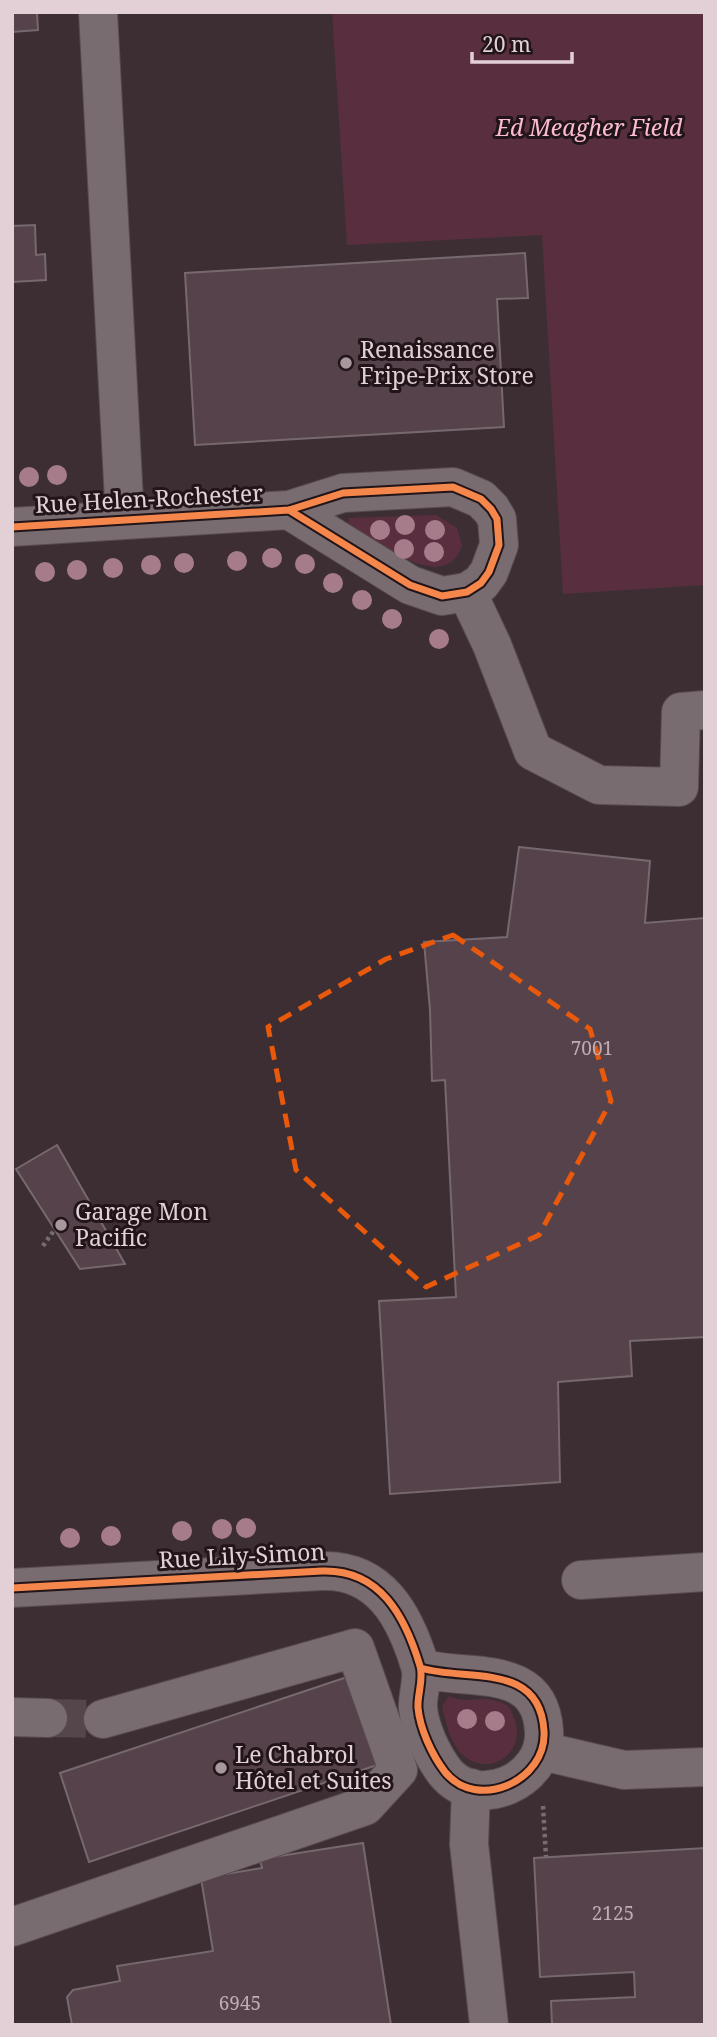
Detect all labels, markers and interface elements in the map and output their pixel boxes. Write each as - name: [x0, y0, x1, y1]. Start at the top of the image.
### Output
- scale bar: [472, 21, 572, 65]
- text: 20 m: [482, 30, 531, 58]
- park label: Ed Meagher Field: [495, 111, 683, 143]
- place label: Renaissance Fripe-Prix Store: [360, 333, 534, 391]
- marker: Renaissance Fripe-Prix Store: [338, 355, 354, 371]
- street label: Rue Helen-Rochester: [34, 476, 264, 520]
- house number: 7001: [571, 1035, 613, 1061]
- place label: Garage Mon Pacific: [75, 1195, 208, 1253]
- marker: Garage Mon Pacific: [53, 1217, 69, 1233]
- street label: Rue Lily-Simon: [158, 1535, 326, 1575]
- place label: Le Chabrol Hôtel et Suites: [235, 1738, 392, 1796]
- marker: Le Chabrol Hôtel et Suites: [213, 1760, 229, 1776]
- house number: 2125: [592, 1900, 634, 1926]
- house number: 6945: [219, 1990, 261, 2016]

